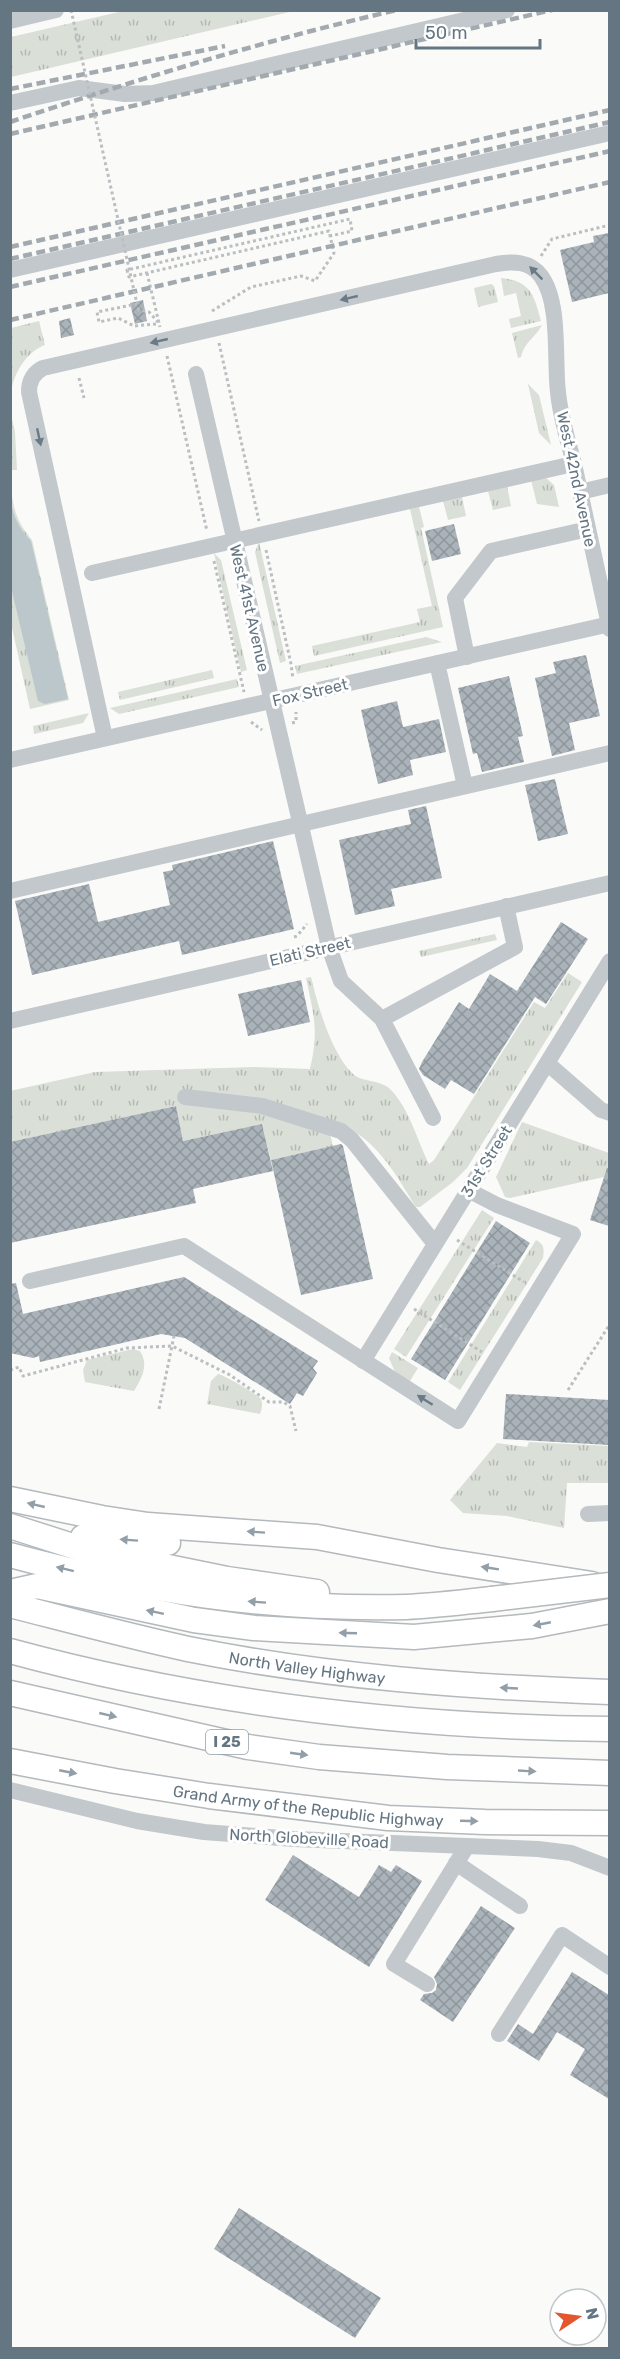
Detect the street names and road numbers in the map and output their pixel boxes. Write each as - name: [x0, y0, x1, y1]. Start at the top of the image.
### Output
- street label: West 42nd Avenue: [553, 410, 600, 549]
- street label: West 41st Avenue: [226, 543, 273, 674]
- street label: Fox Street: [270, 675, 350, 710]
- street label: Elati Street: [268, 933, 353, 970]
- street label: 31st Street: [457, 1122, 516, 1201]
- street label: North Valley Highway: [227, 1648, 386, 1688]
- road number: I 25: [206, 1730, 248, 1754]
- street label: Grand Army of the Republic Highway: [172, 1781, 444, 1830]
- street label: North Globeville Road: [229, 1825, 389, 1852]

